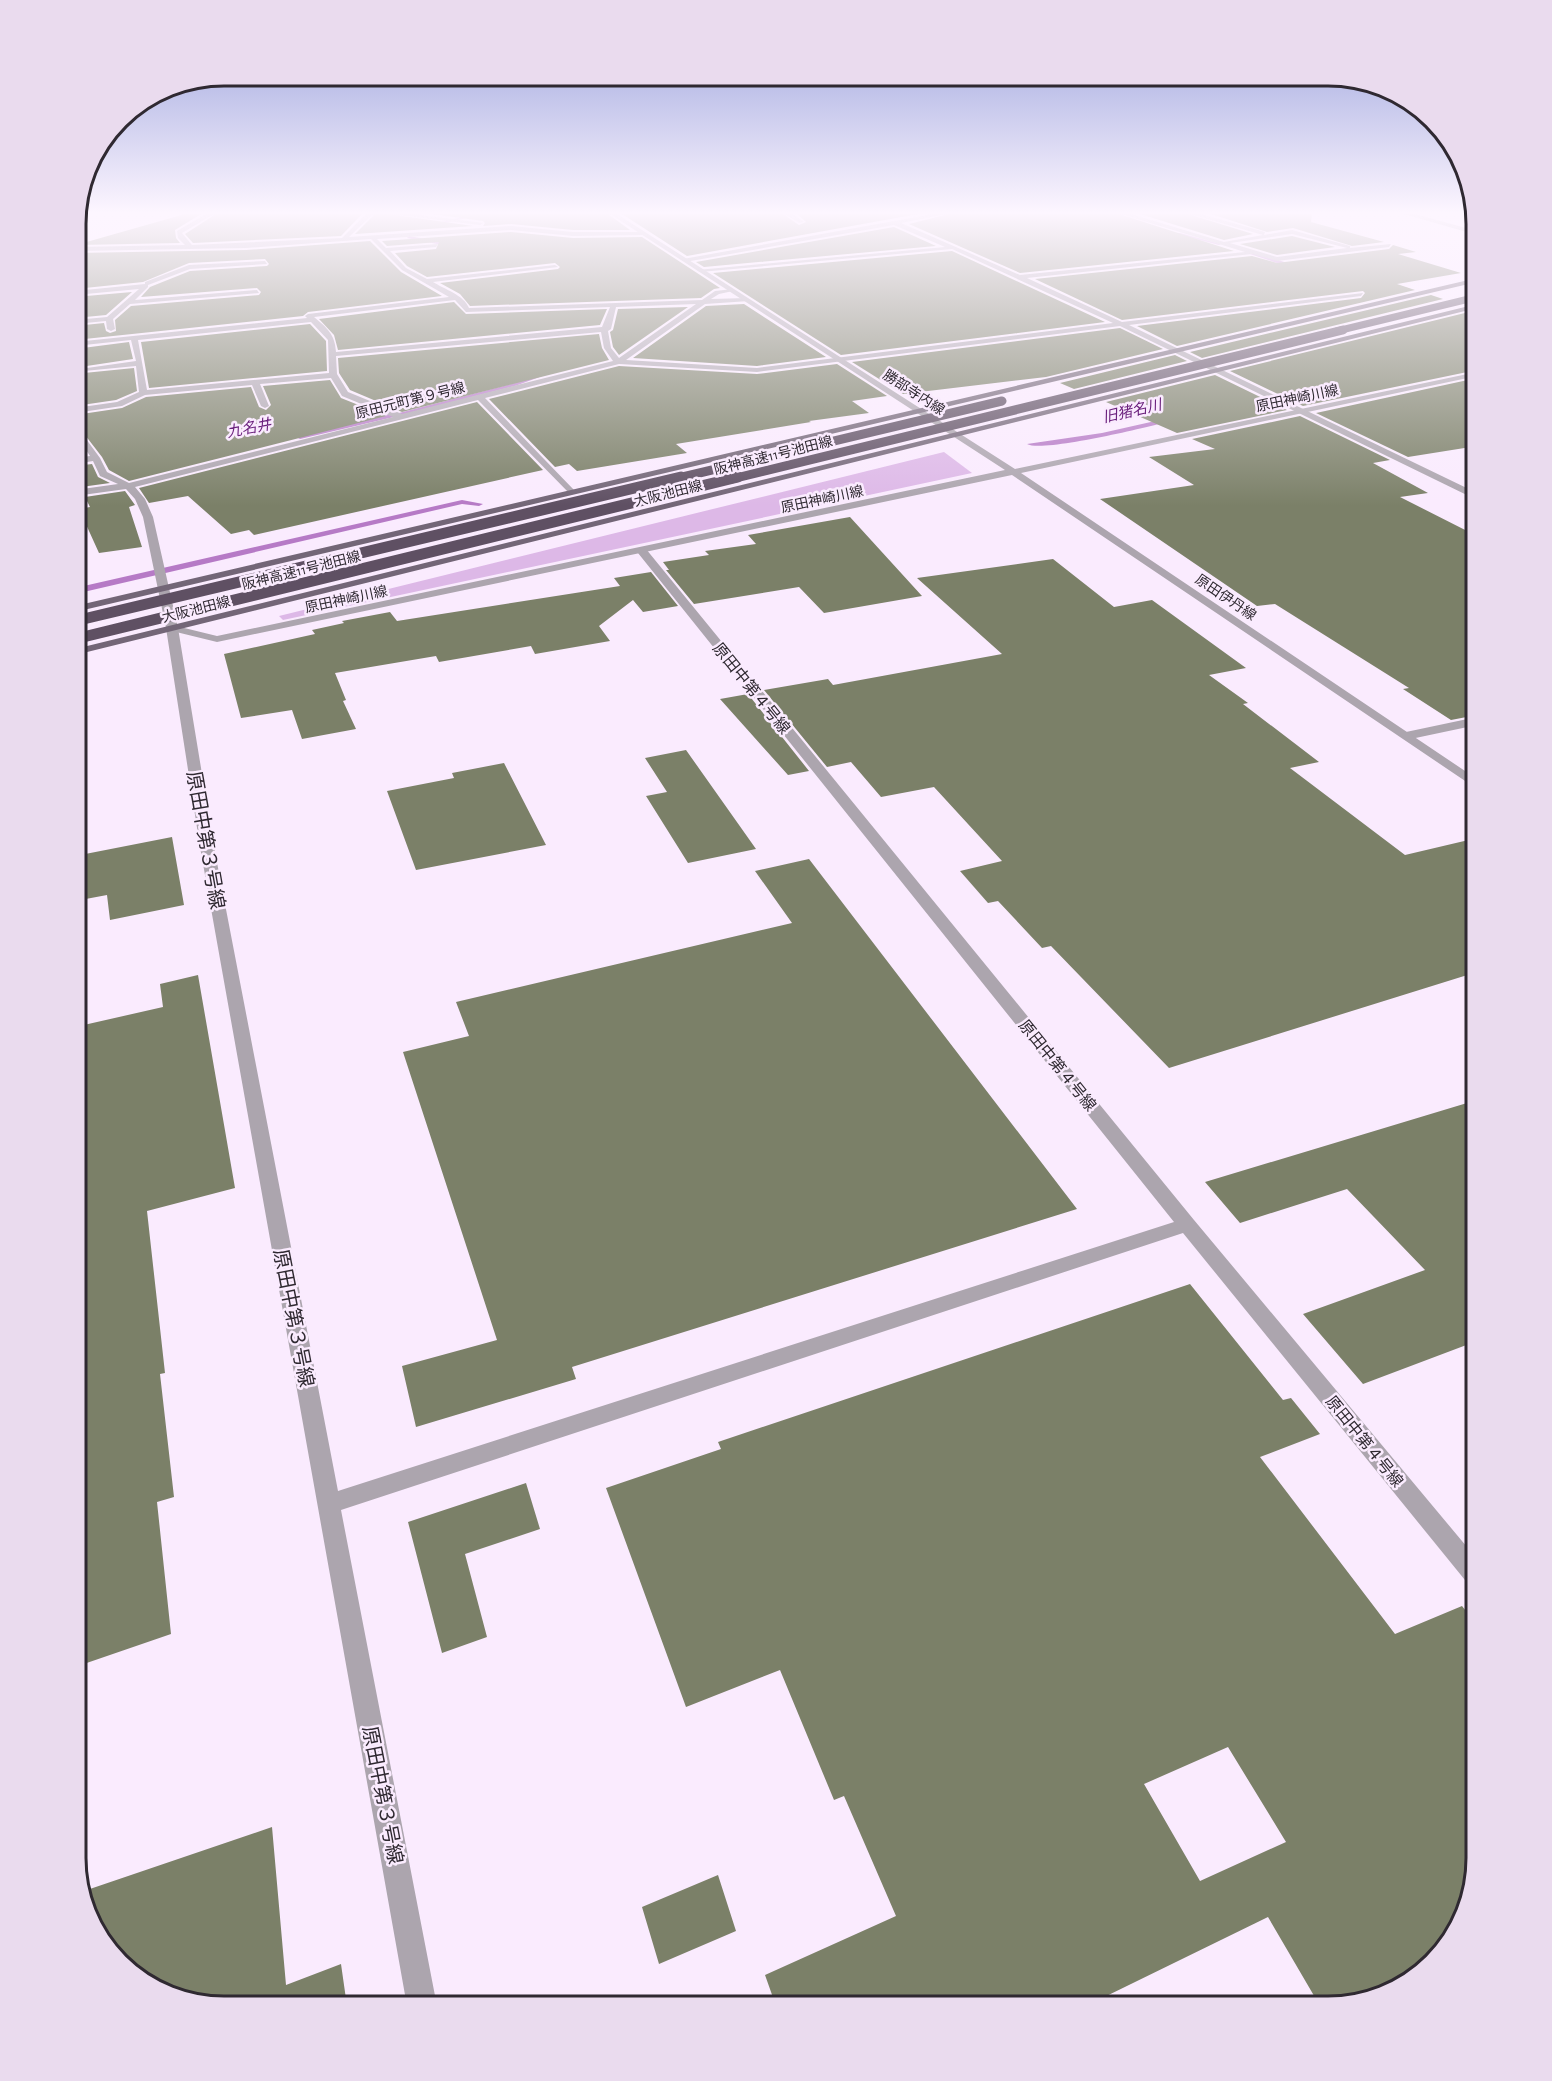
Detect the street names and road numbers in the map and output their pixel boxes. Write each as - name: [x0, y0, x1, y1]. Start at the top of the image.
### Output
- street label: 勝部寺内線: [880, 367, 947, 418]
- street label: 原田元町第９号線: [354, 379, 466, 421]
- street label: 原田神崎川線: [1254, 382, 1340, 415]
- street label: 阪神高速11号池田線: [712, 433, 834, 477]
- street label: 大阪池田線: [632, 478, 704, 509]
- street label: 原田神崎川線: [779, 483, 865, 516]
- street label: 阪神高速11号池田線: [240, 548, 362, 592]
- street label: 原田伊丹線: [1193, 572, 1259, 623]
- street label: 原田神崎川線: [303, 583, 389, 616]
- street label: 大阪池田線: [160, 594, 232, 625]
- street label: 原田中第４号線: [710, 639, 793, 737]
- street label: 原田中第３号線: [183, 769, 229, 911]
- street label: 原田中第４号線: [1016, 1016, 1099, 1114]
- street label: 原田中第３号線: [270, 1247, 318, 1389]
- street label: 原田中第４号線: [1323, 1392, 1406, 1490]
- street label: 原田中第３号線: [359, 1724, 407, 1866]

